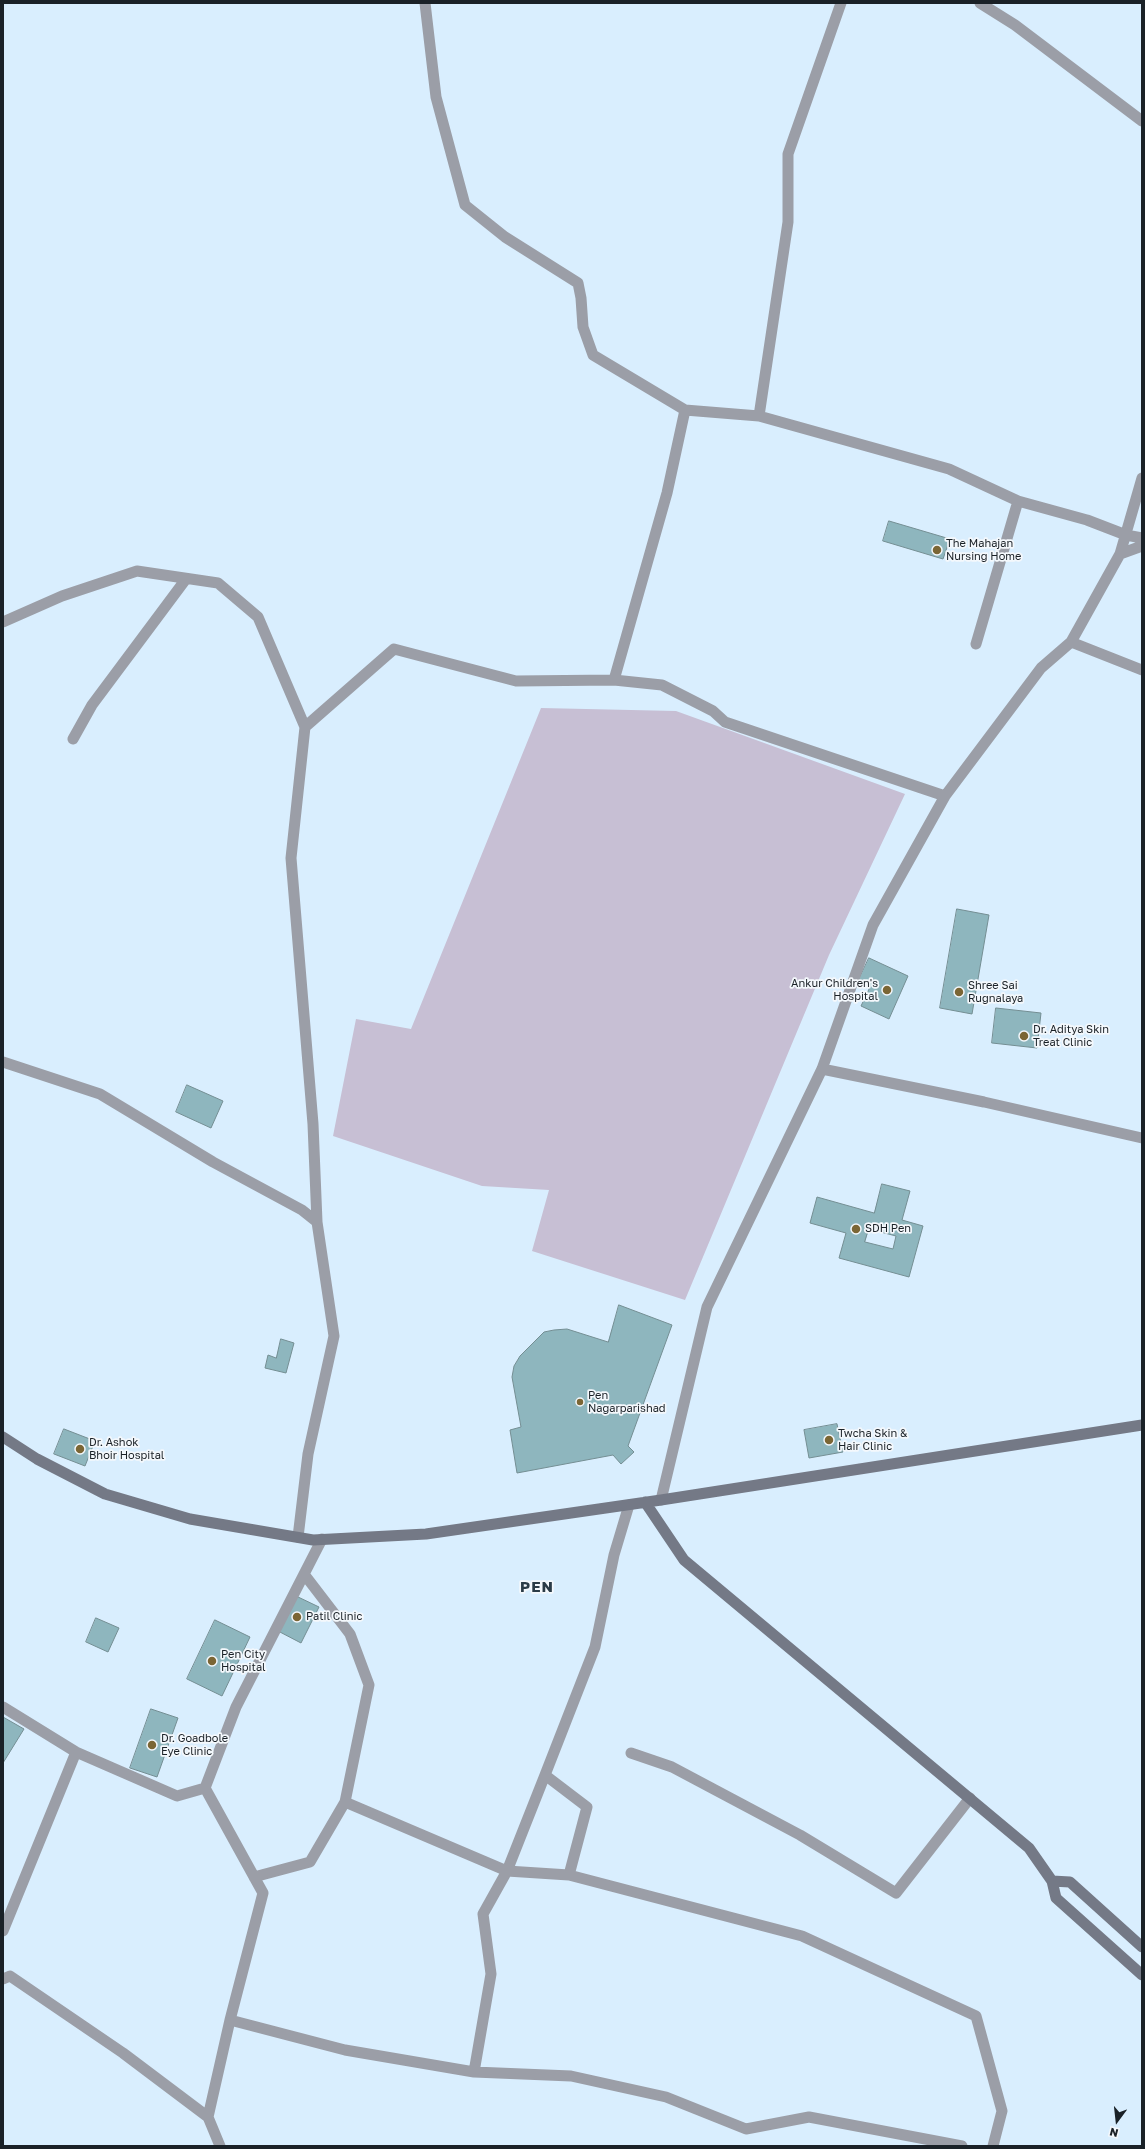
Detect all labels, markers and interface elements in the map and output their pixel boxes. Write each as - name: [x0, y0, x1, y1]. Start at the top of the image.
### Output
- place label: The Mahajan Nursing Home: [946, 537, 1021, 563]
- marker: The Mahajan Nursing Home: [931, 544, 943, 556]
- place label: Ankur Children's Hospital: [791, 977, 878, 1003]
- place label: Shree Sai Rugnalaya: [968, 979, 1023, 1005]
- marker: Ankur Children's Hospital: [881, 984, 893, 996]
- marker: Shree Sai Rugnalaya: [953, 986, 965, 998]
- place label: Dr. Aditya Skin Treat Clinic: [1033, 1023, 1109, 1049]
- marker: Dr. Aditya Skin Treat Clinic: [1018, 1030, 1030, 1042]
- place label: SDH Pen: [865, 1222, 911, 1236]
- marker: SDH Pen: [850, 1223, 862, 1235]
- place label: Pen Nagarparishad: [588, 1389, 666, 1415]
- marker: Pen Nagarparishad: [575, 1397, 585, 1407]
- place label: Twcha Skin & Hair Clinic: [838, 1427, 907, 1453]
- marker: Twcha Skin & Hair Clinic: [823, 1434, 835, 1446]
- place label: Dr. Ashok Bhoir Hospital: [89, 1436, 164, 1462]
- marker: Dr. Ashok Bhoir Hospital: [74, 1443, 86, 1455]
- district label: PEN: [520, 1578, 554, 1596]
- place label: Patil Clinic: [306, 1610, 362, 1624]
- marker: Patil Clinic: [291, 1611, 303, 1623]
- place label: Pen City Hospital: [221, 1648, 266, 1674]
- marker: Pen City Hospital: [206, 1655, 218, 1667]
- place label: Dr. Goadbole Eye Clinic: [161, 1732, 228, 1758]
- marker: Dr. Goadbole Eye Clinic: [146, 1739, 158, 1751]
- north arrow: [1097, 2101, 1137, 2141]
- text: N: [1108, 2126, 1119, 2140]

